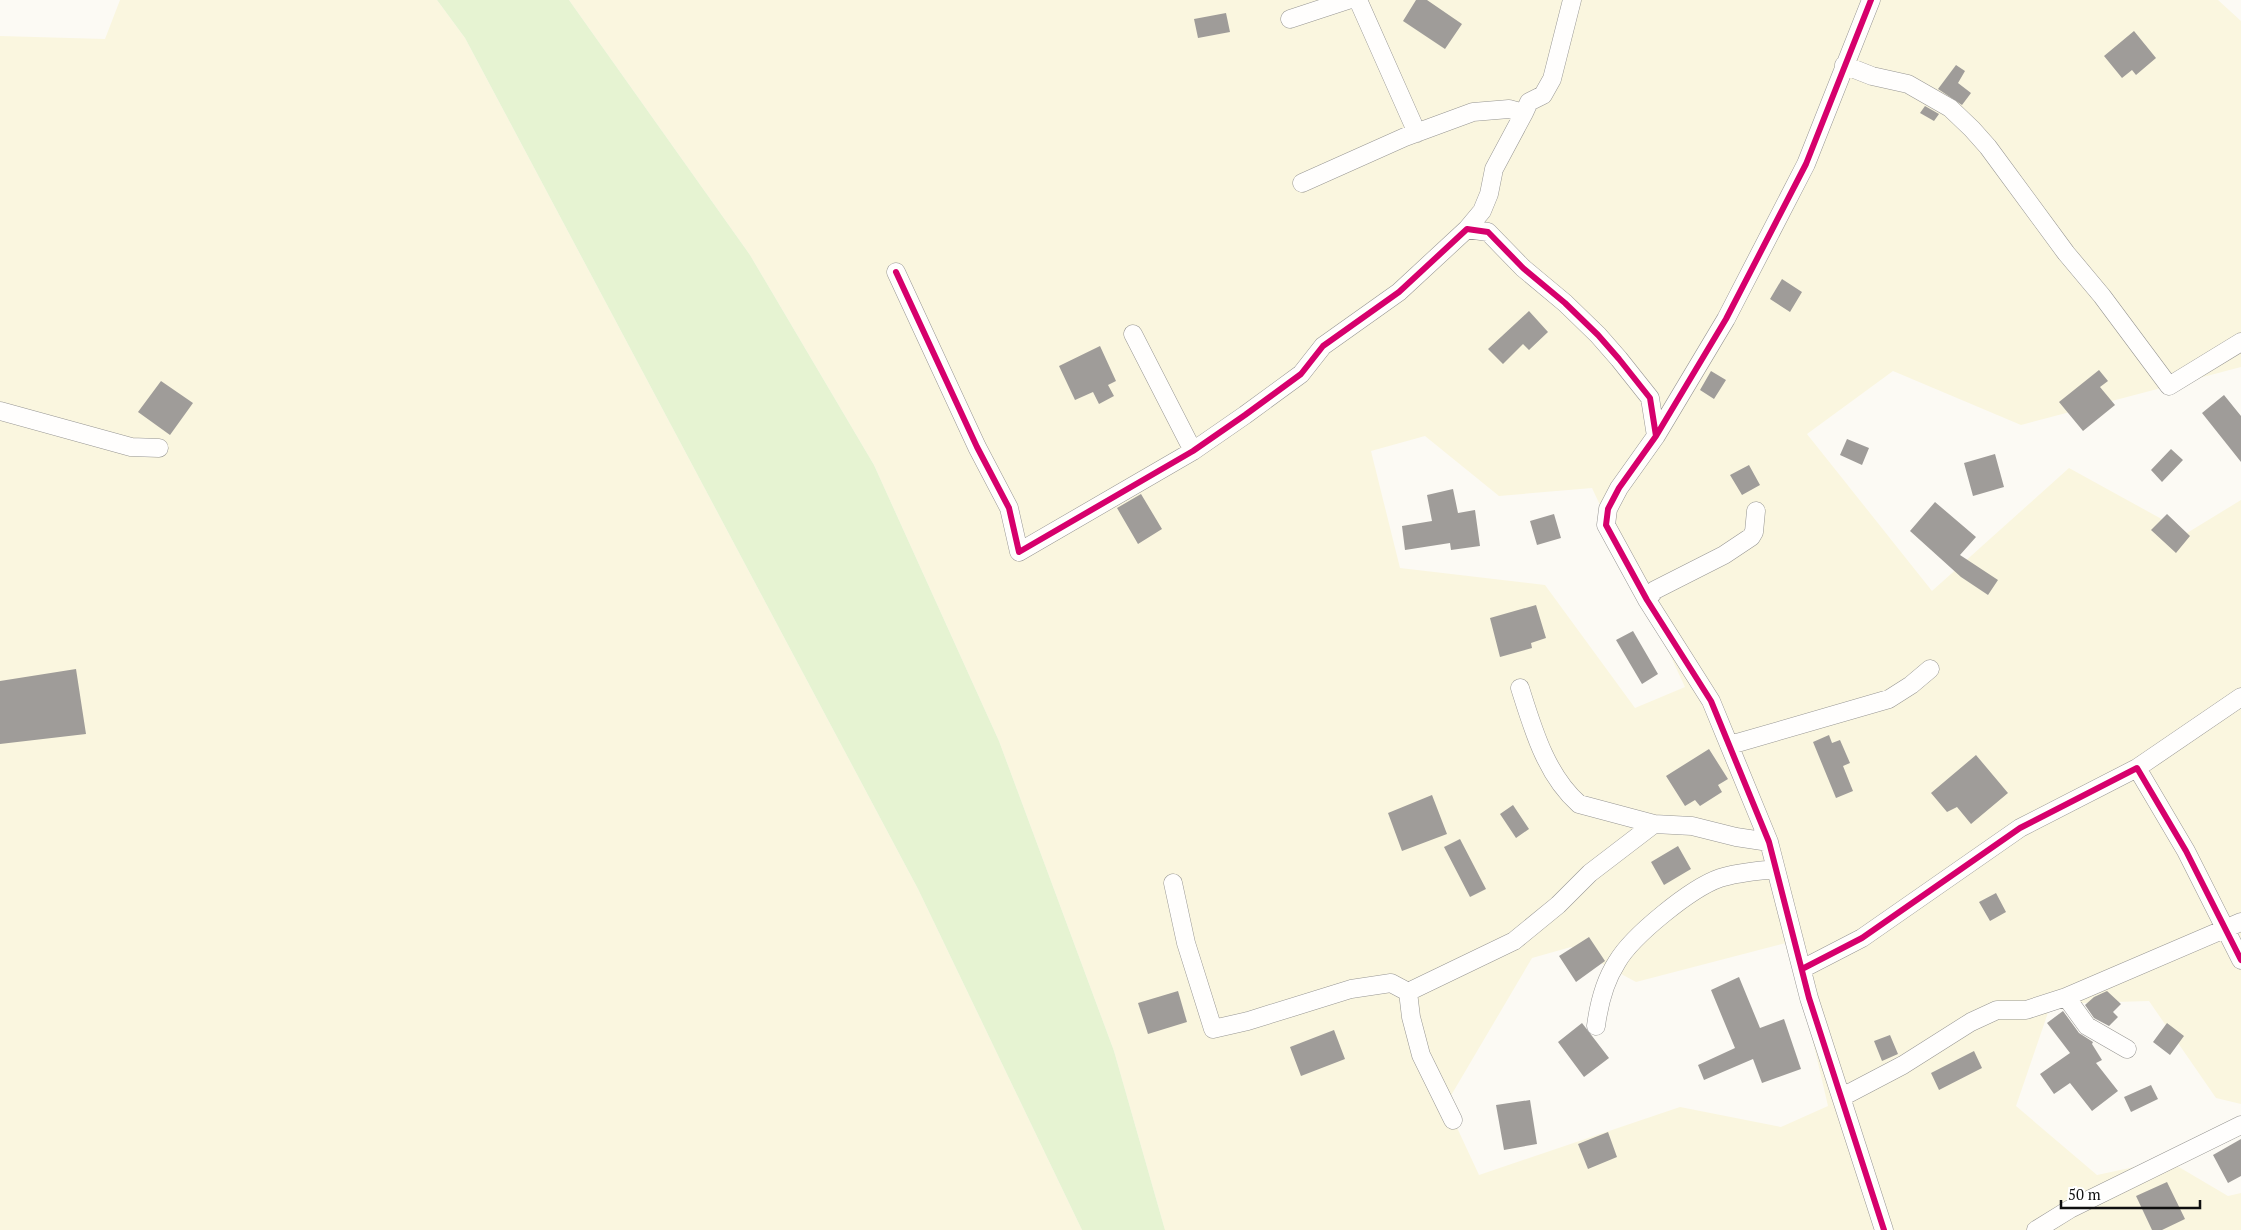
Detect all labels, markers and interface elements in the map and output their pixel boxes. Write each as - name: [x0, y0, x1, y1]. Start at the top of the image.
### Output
- scale bar: [2061, 1178, 2200, 1210]
- text: 50 m: [2068, 1184, 2101, 1204]

